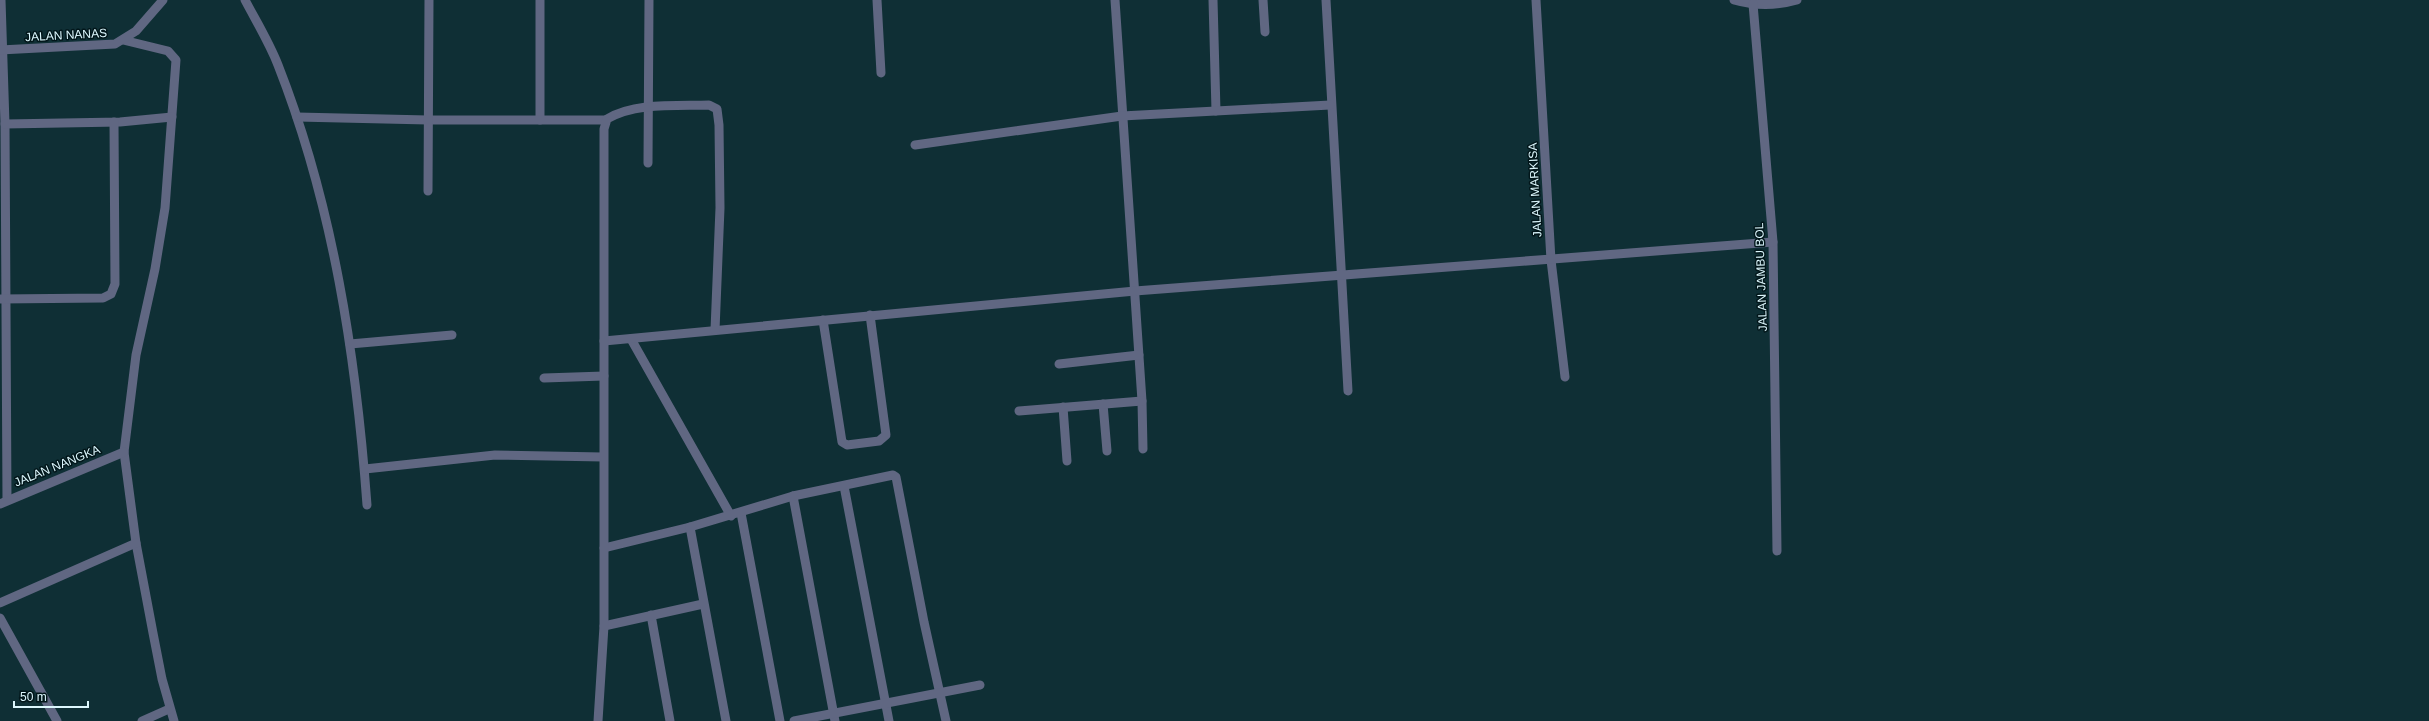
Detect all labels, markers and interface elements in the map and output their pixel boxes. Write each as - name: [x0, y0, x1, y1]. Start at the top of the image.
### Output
- street label: JALAN NANAS: [25, 26, 107, 44]
- street label: JALAN MARKISA: [1526, 142, 1544, 238]
- street label: JALAN JAMBU BOL: [1752, 222, 1770, 332]
- street label: JALAN NANGKA: [12, 442, 102, 490]
- scale bar: [14, 683, 88, 709]
- text: 50 m: [20, 690, 47, 704]

